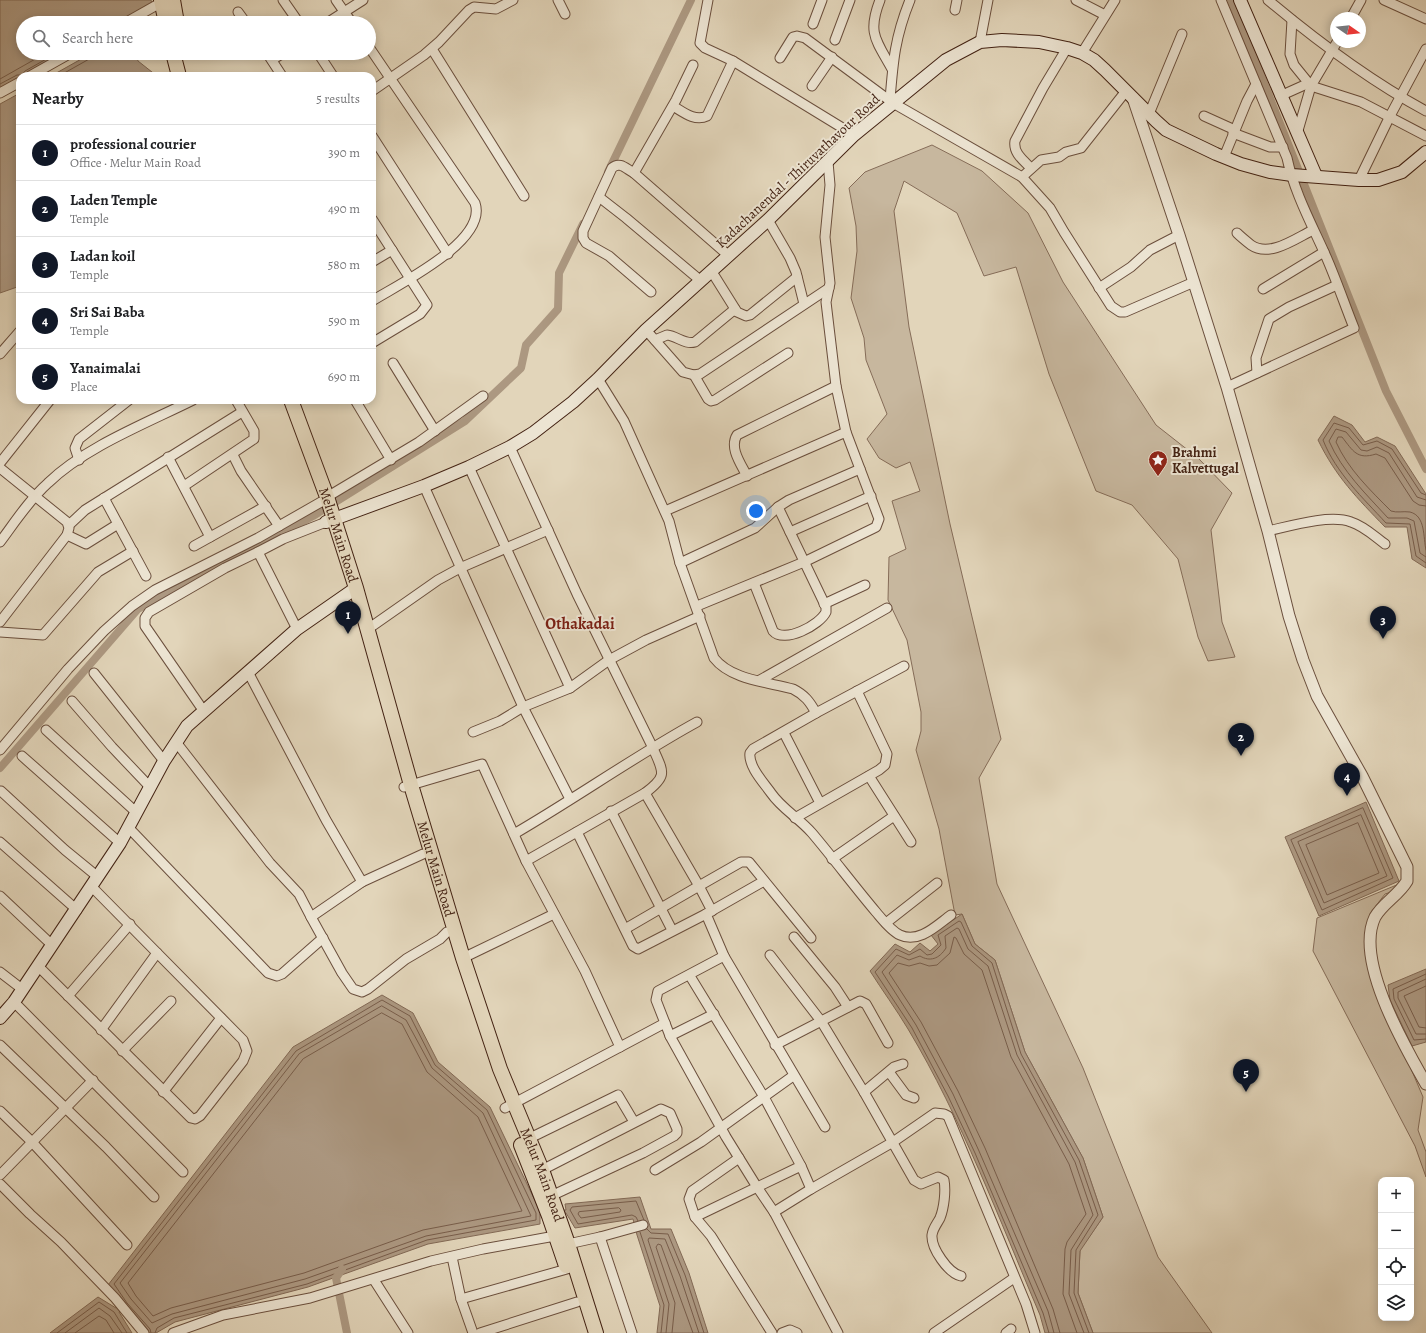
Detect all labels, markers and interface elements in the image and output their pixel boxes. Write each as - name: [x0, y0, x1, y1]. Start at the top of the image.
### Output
- north arrow: [1330, 12, 1366, 48]
- search box: [16, 16, 376, 60]
- icon: search: [30, 27, 52, 49]
- text: Search here: [62, 28, 133, 48]
- text: Nearby: [32, 87, 83, 110]
- street label: Kadachanendal - Thiruvathavour Road: [712, 89, 885, 252]
- text: 5 results: [316, 90, 360, 107]
- text: professional courier: [70, 134, 196, 154]
- text: 1: [43, 144, 47, 161]
- text: 390 m: [328, 144, 360, 161]
- text: Office · Melur Main Road: [70, 154, 201, 171]
- text: Laden Temple: [70, 190, 157, 210]
- text: 2: [42, 200, 48, 217]
- text: 490 m: [328, 200, 360, 217]
- text: Temple: [70, 210, 109, 227]
- text: Ladan koil: [70, 246, 135, 266]
- text: 3: [42, 256, 48, 273]
- text: 580 m: [328, 256, 360, 273]
- text: Temple: [70, 266, 109, 283]
- text: Sri Sai Baba: [70, 302, 145, 322]
- text: 4: [42, 312, 48, 329]
- text: 590 m: [328, 312, 360, 329]
- text: Temple: [70, 322, 109, 339]
- text: Yanaimalai: [70, 358, 141, 378]
- text: 5: [42, 368, 48, 385]
- text: 690 m: [328, 368, 360, 385]
- text: Place: [70, 378, 98, 395]
- place label: Brahmi Kalvettugal: [1172, 443, 1239, 478]
- place icon: Brahmi Kalvettugal: [1147, 449, 1169, 477]
- street label: Melur Main Road: [315, 484, 363, 585]
- your location: [746, 501, 766, 521]
- pin: 1: [335, 601, 361, 634]
- pin: 3: [1370, 606, 1396, 639]
- district label: Othakadai: [545, 613, 615, 635]
- pin: 2: [1228, 723, 1254, 756]
- pin: 4: [1334, 763, 1360, 796]
- street label: Melur Main Road: [413, 819, 460, 919]
- pin: 5: [1233, 1059, 1259, 1092]
- street label: Melur Main Road: [516, 1125, 569, 1224]
- map controls: [1378, 1177, 1414, 1321]
- button: +: [1378, 1177, 1414, 1213]
- button: −: [1378, 1213, 1414, 1249]
- button: locate: [1378, 1249, 1414, 1285]
- button: layers: [1378, 1285, 1414, 1321]

